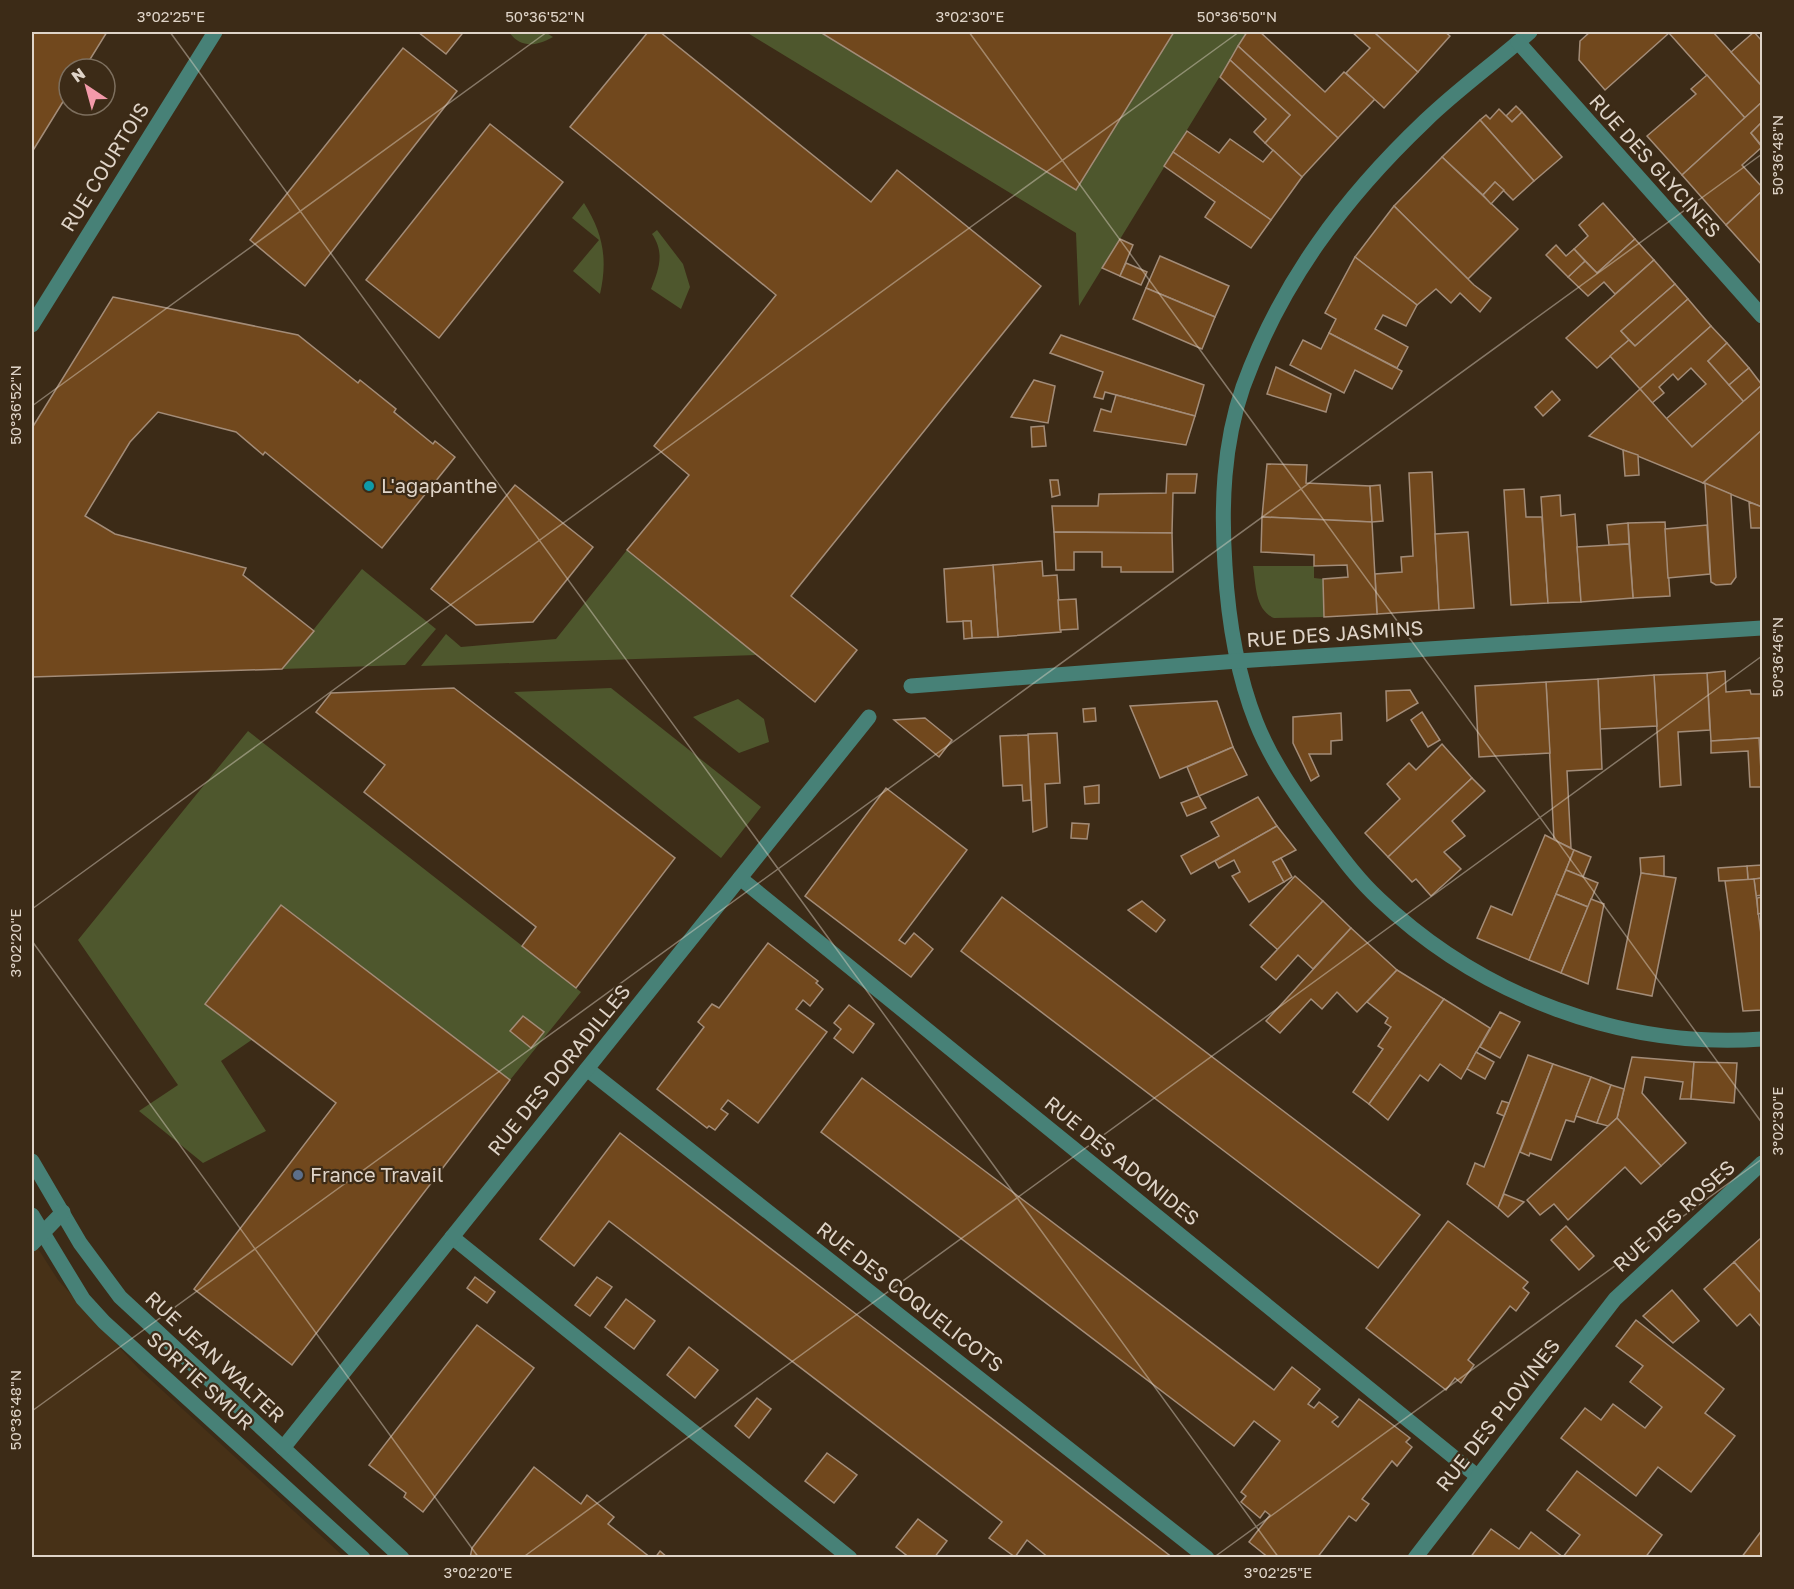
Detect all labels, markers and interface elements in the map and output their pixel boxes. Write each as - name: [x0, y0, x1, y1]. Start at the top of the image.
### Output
- text: 3°02'25"E: [137, 7, 205, 25]
- text: 50°36'52"N: [505, 7, 585, 25]
- text: 3°02'30"E: [935, 7, 1005, 25]
- text: 50°36'50"N: [1197, 7, 1277, 25]
- north arrow: [57, 57, 117, 117]
- text: N: [67, 63, 89, 87]
- street label: RUE DES GLYCINES: [1585, 89, 1726, 242]
- street label: RUE COURTOIS: [55, 98, 153, 235]
- text: 50°36'48"N: [1768, 115, 1786, 195]
- text: 50°36'52"N: [6, 365, 24, 445]
- place label: L'agapanthe: [381, 473, 497, 497]
- marker: L'agapanthe: [362, 479, 376, 493]
- street label: RUE DES JASMINS: [1246, 615, 1424, 651]
- text: 50°36'46"N: [1768, 617, 1786, 697]
- text: 3°02'20"E: [6, 909, 24, 977]
- street label: RUE DES DORADILLES: [482, 979, 635, 1160]
- text: 3°02'30"E: [1768, 1086, 1786, 1156]
- street label: RUE DES ADONIDES: [1041, 1091, 1205, 1230]
- street label: RUE DES ROSES: [1608, 1154, 1739, 1276]
- place label: France Travail: [310, 1162, 443, 1186]
- marker: France Travail: [291, 1168, 305, 1182]
- street label: RUE DES COQUELICOTS: [813, 1216, 1009, 1376]
- street label: RUE JEAN WALTER: [141, 1286, 290, 1427]
- street label: SORTIE SMUR: [142, 1326, 259, 1434]
- street label: RUE DES PLOVINES: [1430, 1333, 1564, 1496]
- text: 50°36'48"N: [6, 1370, 24, 1450]
- text: 3°02'20"E: [444, 1563, 512, 1581]
- text: 3°02'25"E: [1244, 1563, 1312, 1581]

